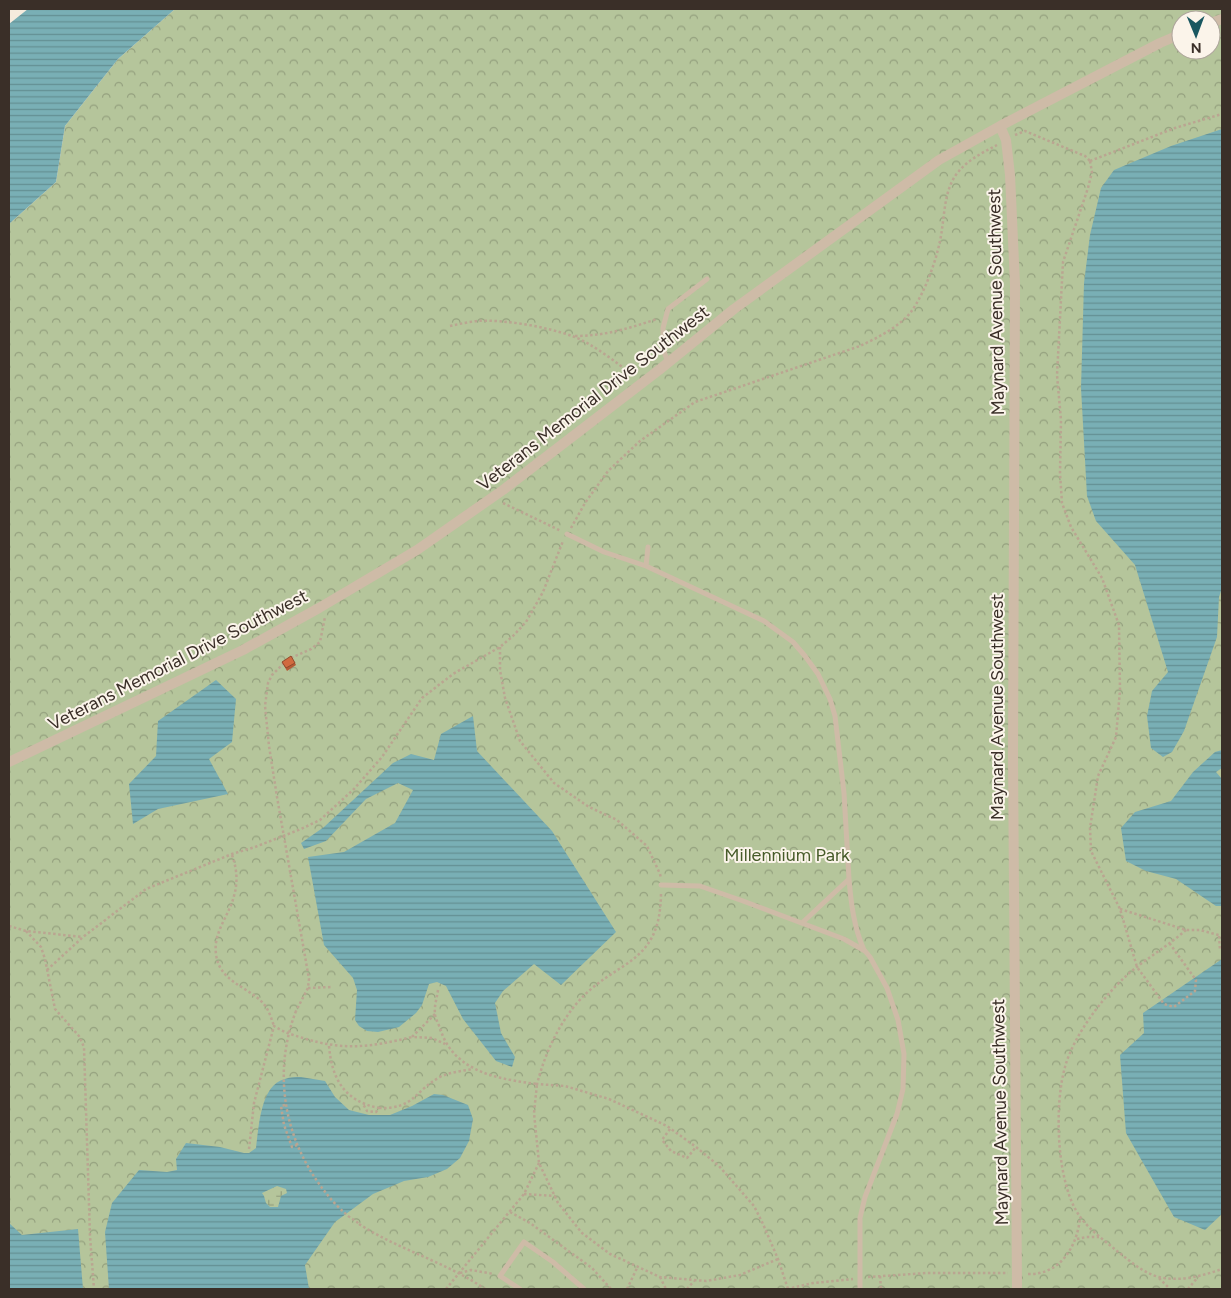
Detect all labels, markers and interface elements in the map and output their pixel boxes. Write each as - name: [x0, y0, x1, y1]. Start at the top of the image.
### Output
- north arrow: [1171, 10, 1221, 60]
- text: N: [1191, 39, 1202, 56]
- street label: Maynard Avenue Southwest: [983, 188, 1009, 415]
- street label: Veterans Memorial Drive Southwest: [473, 300, 713, 495]
- street label: Veterans Memorial Drive Southwest: [45, 585, 312, 735]
- street label: Maynard Avenue Southwest: [986, 594, 1008, 820]
- park label: Millennium Park: [724, 844, 850, 866]
- street label: Maynard Avenue Southwest: [987, 998, 1013, 1225]

